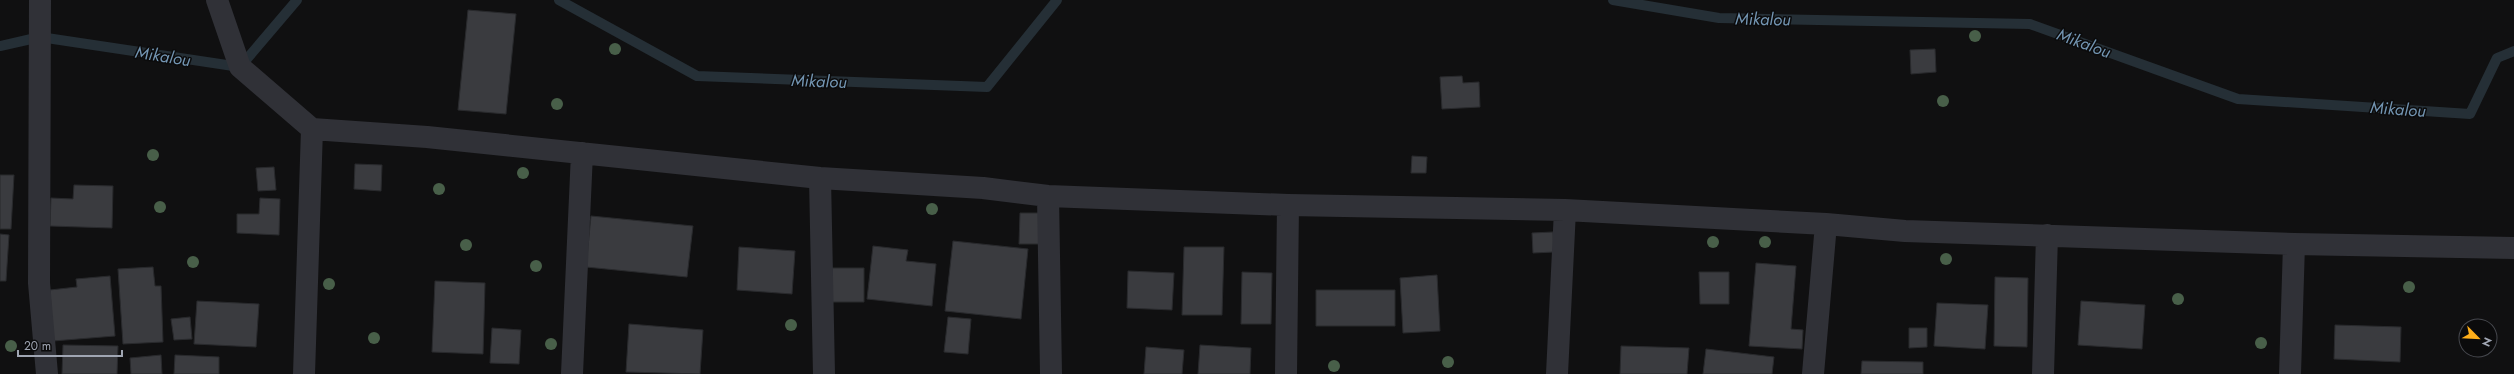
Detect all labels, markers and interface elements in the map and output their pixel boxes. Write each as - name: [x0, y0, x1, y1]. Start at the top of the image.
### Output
- water label: Mikalou: [1735, 7, 1791, 31]
- water label: Mikalou: [2054, 22, 2115, 64]
- water label: Mikalou: [134, 40, 193, 72]
- water label: Mikalou: [791, 68, 848, 94]
- water label: Mikalou: [2369, 95, 2427, 123]
- north arrow: [2458, 318, 2498, 358]
- scale bar: [18, 332, 122, 358]
- text: N: [2478, 335, 2496, 349]
- text: 20 m: [24, 337, 51, 355]

